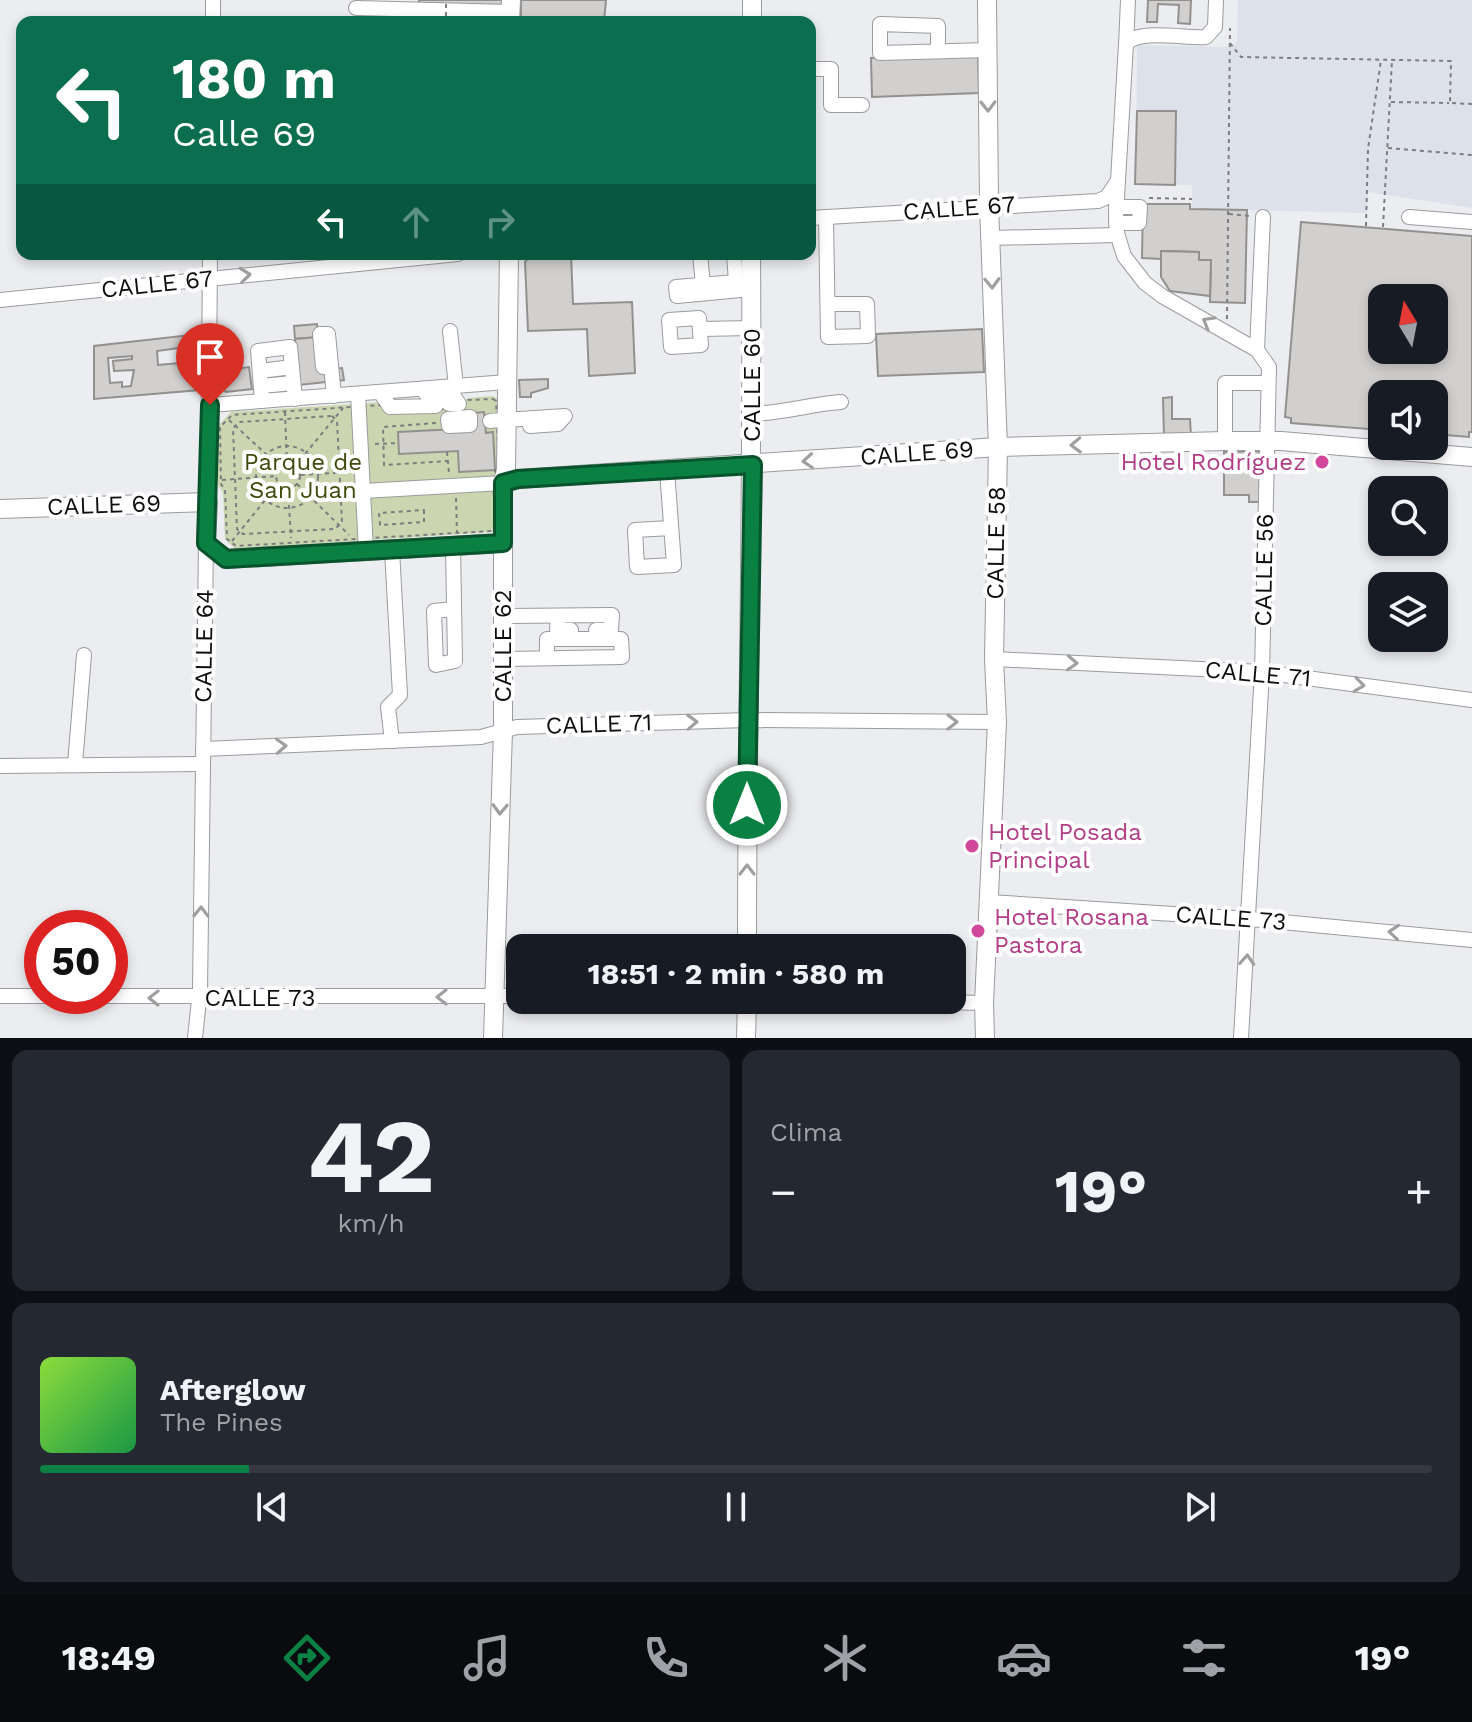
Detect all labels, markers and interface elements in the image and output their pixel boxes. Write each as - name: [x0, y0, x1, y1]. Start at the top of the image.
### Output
- text: 180 m: [172, 46, 336, 112]
- icon: left: [40, 48, 144, 152]
- one-way arrow: [979, 100, 997, 113]
- text: Calle 69: [172, 113, 316, 155]
- street label: CALLE 67: [902, 190, 1016, 226]
- icon: left: [310, 200, 354, 244]
- icon: ahead: [394, 200, 438, 244]
- icon: right: [478, 200, 522, 244]
- street label: CALLE 67: [100, 264, 214, 304]
- one-way arrow: [239, 267, 252, 284]
- one-way arrow: [983, 277, 1000, 290]
- north arrow: [1368, 284, 1448, 364]
- map controls: [1368, 284, 1448, 652]
- one-way arrow: [1202, 316, 1217, 332]
- pin: [176, 323, 244, 405]
- street label: CALLE 60: [738, 328, 766, 442]
- icon: arrive: [188, 335, 232, 379]
- button: sound: [1368, 380, 1448, 460]
- street label: CALLE 69: [859, 435, 975, 471]
- one-way arrow: [1069, 436, 1082, 454]
- park label: Parque de San Juan: [244, 448, 362, 504]
- place label: Hotel Rodríguez: [1120, 448, 1306, 476]
- one-way arrow: [801, 452, 814, 469]
- marker: Hotel Rodríguez: [1313, 453, 1331, 471]
- button: search: [1368, 476, 1448, 556]
- street label: CALLE 58: [981, 486, 1011, 600]
- street label: CALLE 69: [47, 489, 161, 521]
- street label: CALLE 56: [1249, 513, 1279, 627]
- button: layers: [1368, 572, 1448, 652]
- street label: CALLE 64: [189, 589, 219, 703]
- street label: CALLE 62: [489, 589, 517, 703]
- one-way arrow: [1066, 654, 1079, 671]
- street label: CALLE 71: [1204, 655, 1312, 693]
- one-way arrow: [1352, 676, 1366, 693]
- street label: CALLE 71: [545, 708, 653, 740]
- one-way arrow: [686, 713, 699, 730]
- one-way arrow: [946, 713, 959, 731]
- one-way arrow: [275, 738, 288, 755]
- position arrow: [705, 763, 789, 847]
- one-way arrow: [492, 803, 509, 816]
- place label: Hotel Posada Principal: [988, 818, 1142, 874]
- marker: Hotel Posada Principal: [963, 837, 981, 855]
- one-way arrow: [738, 863, 756, 876]
- street label: CALLE 73: [1175, 900, 1287, 936]
- place label: Hotel Rosana Pastora: [994, 903, 1149, 959]
- one-way arrow: [192, 905, 210, 918]
- speed limit sign: 50: [24, 910, 128, 1014]
- marker: Hotel Rosana Pastora: [969, 922, 987, 940]
- one-way arrow: [1387, 924, 1400, 941]
- one-way arrow: [1238, 953, 1255, 966]
- text: 18:51 · 2 min · 580 m: [588, 956, 884, 991]
- street label: CALLE 73: [205, 984, 316, 1012]
- one-way arrow: [435, 988, 448, 1005]
- one-way arrow: [147, 989, 160, 1007]
- text: 42: [307, 1095, 435, 1217]
- text: Clima: [770, 1117, 842, 1147]
- text: 19°: [1055, 1156, 1147, 1227]
- text: −: [770, 1166, 797, 1218]
- text: +: [1405, 1166, 1432, 1218]
- text: km/h: [338, 1208, 404, 1238]
- text: Afterglow: [160, 1372, 306, 1407]
- text: The Pines: [160, 1407, 283, 1437]
- icon: previous: [250, 1485, 294, 1529]
- icon: pause: [714, 1485, 758, 1529]
- icon: next: [1178, 1485, 1222, 1529]
- icon: directions: [279, 1630, 335, 1686]
- icon: music: [459, 1630, 515, 1686]
- icon: phone: [638, 1630, 694, 1686]
- icon: climate: [817, 1630, 873, 1686]
- icon: car: [996, 1630, 1052, 1686]
- icon: filters: [1176, 1630, 1232, 1686]
- text: 18:49: [62, 1637, 156, 1679]
- text: 19°: [1355, 1637, 1410, 1679]

